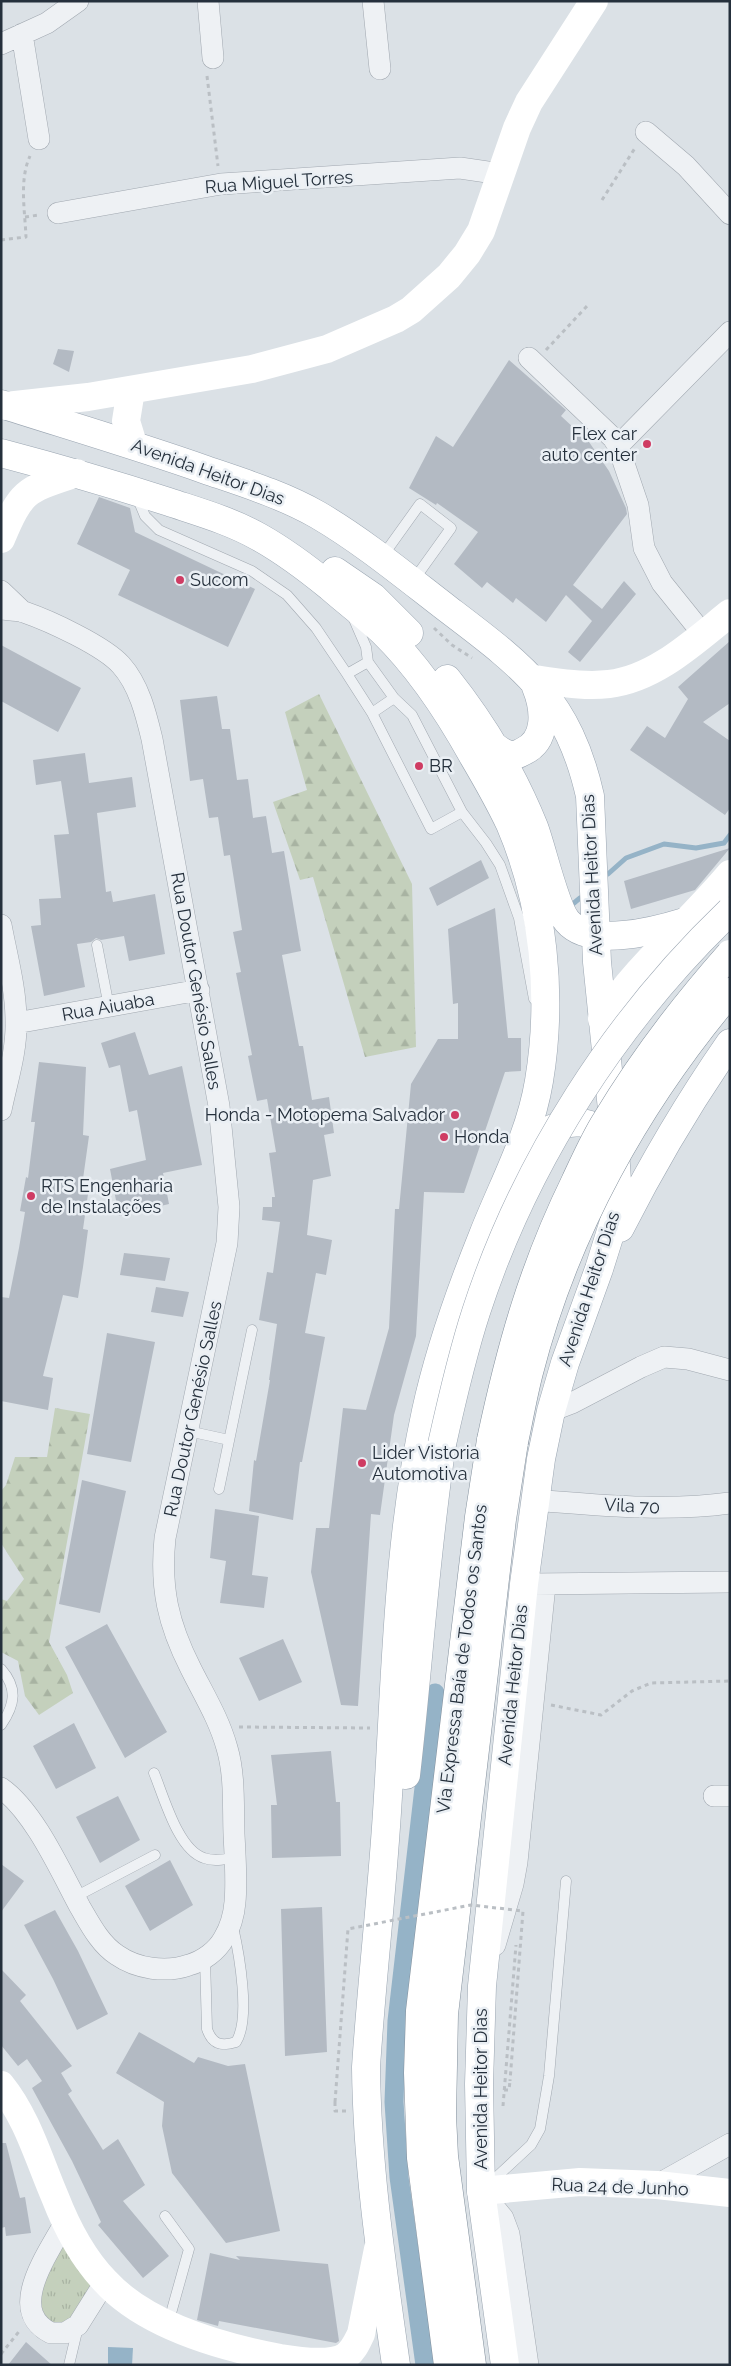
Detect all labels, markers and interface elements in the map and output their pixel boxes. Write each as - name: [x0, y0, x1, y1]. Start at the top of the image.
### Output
- street label: Rua Miguel Torres: [204, 166, 354, 197]
- place label: Flex car auto center: [542, 423, 638, 465]
- street label: Avenida Heitor Dias: [129, 434, 288, 509]
- marker: Flex car auto center: [641, 438, 653, 450]
- place label: Sucom: [190, 569, 249, 590]
- marker: Sucom: [174, 574, 186, 586]
- place label: BR: [429, 755, 453, 776]
- marker: BR: [413, 760, 425, 772]
- street label: Avenida Heitor Dias: [577, 794, 606, 956]
- street label: Rua Doutor Genésio Salles: [167, 871, 226, 1091]
- street label: Rua Aiuaba: [60, 988, 156, 1025]
- place label: Honda - Motopema Salvador: [205, 1104, 446, 1125]
- marker: Honda - Motopema Salvador: [449, 1109, 461, 1121]
- place label: Honda: [454, 1126, 509, 1147]
- marker: Honda: [438, 1131, 450, 1143]
- place label: RTS Engenharia de Instalações: [41, 1175, 173, 1217]
- marker: RTS Engenharia de Instalações: [25, 1190, 37, 1202]
- street label: Avenida Heitor Dias: [554, 1209, 624, 1369]
- street label: Rua Doutor Genésio Salles: [159, 1299, 226, 1519]
- place label: Lider Vistoria Automotiva: [372, 1442, 480, 1484]
- marker: Lider Vistoria Automotiva: [356, 1457, 368, 1469]
- street label: Vila 70: [604, 1494, 661, 1517]
- street label: Via Expressa Baía de Todos os Santos: [432, 1503, 491, 1815]
- street label: Avenida Heitor Dias: [494, 1603, 531, 1766]
- street label: Avenida Heitor Dias: [470, 2008, 491, 2170]
- street label: Rua 24 de Junho: [551, 2174, 689, 2199]

